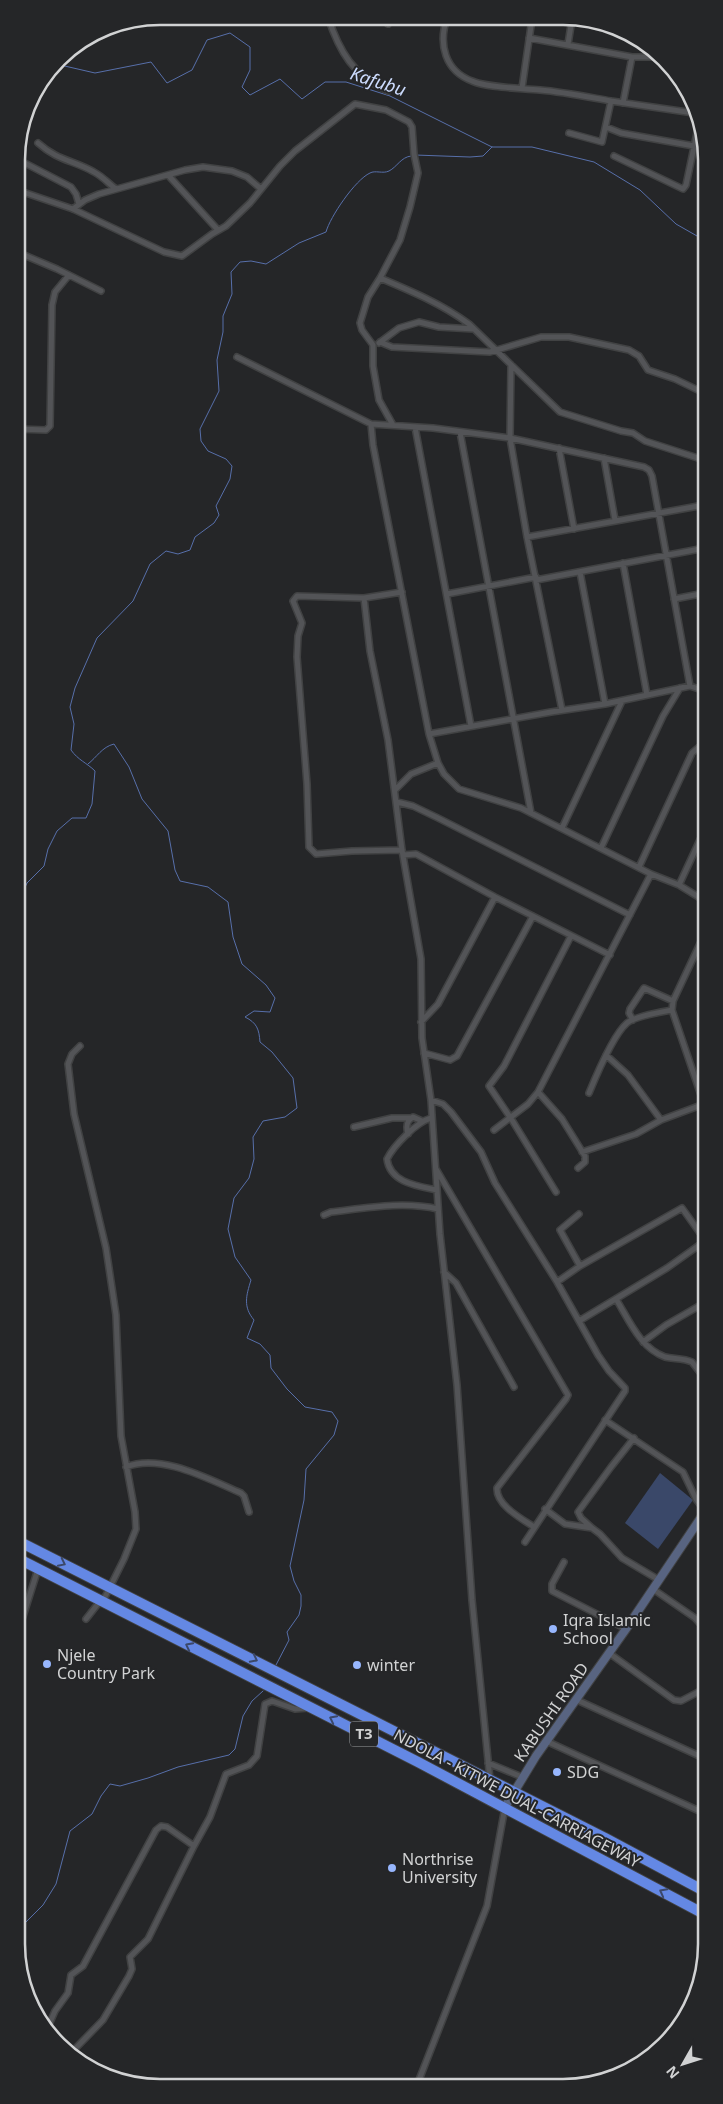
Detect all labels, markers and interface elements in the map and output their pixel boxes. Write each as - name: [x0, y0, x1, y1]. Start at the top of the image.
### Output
- water label: Kafubu: [347, 61, 409, 101]
- one-way arrow: [57, 1557, 66, 1567]
- place label: Iqra Islamic School: [563, 1609, 651, 1649]
- marker: Iqra Islamic School: [547, 1623, 559, 1635]
- one-way arrow: [185, 1642, 194, 1652]
- place label: Njele Country Park: [57, 1644, 156, 1684]
- one-way arrow: [249, 1653, 258, 1663]
- place label: winter: [367, 1654, 415, 1676]
- marker: Njele Country Park: [41, 1658, 53, 1670]
- street label: KABUSHI ROAD: [509, 1658, 593, 1766]
- marker: winter: [351, 1659, 363, 1671]
- one-way arrow: [330, 1715, 339, 1725]
- road number: T3: [350, 1722, 378, 1746]
- street label: NDOLA - KITWE DUAL-CARRIAGEWAY: [390, 1723, 645, 1873]
- place label: SDG: [567, 1761, 599, 1783]
- marker: SDG: [551, 1766, 563, 1778]
- place label: Northrise University: [402, 1848, 478, 1888]
- marker: Northrise University: [386, 1862, 398, 1874]
- one-way arrow: [660, 1888, 669, 1898]
- north arrow: [658, 2039, 708, 2089]
- text: N: [662, 2062, 683, 2083]

